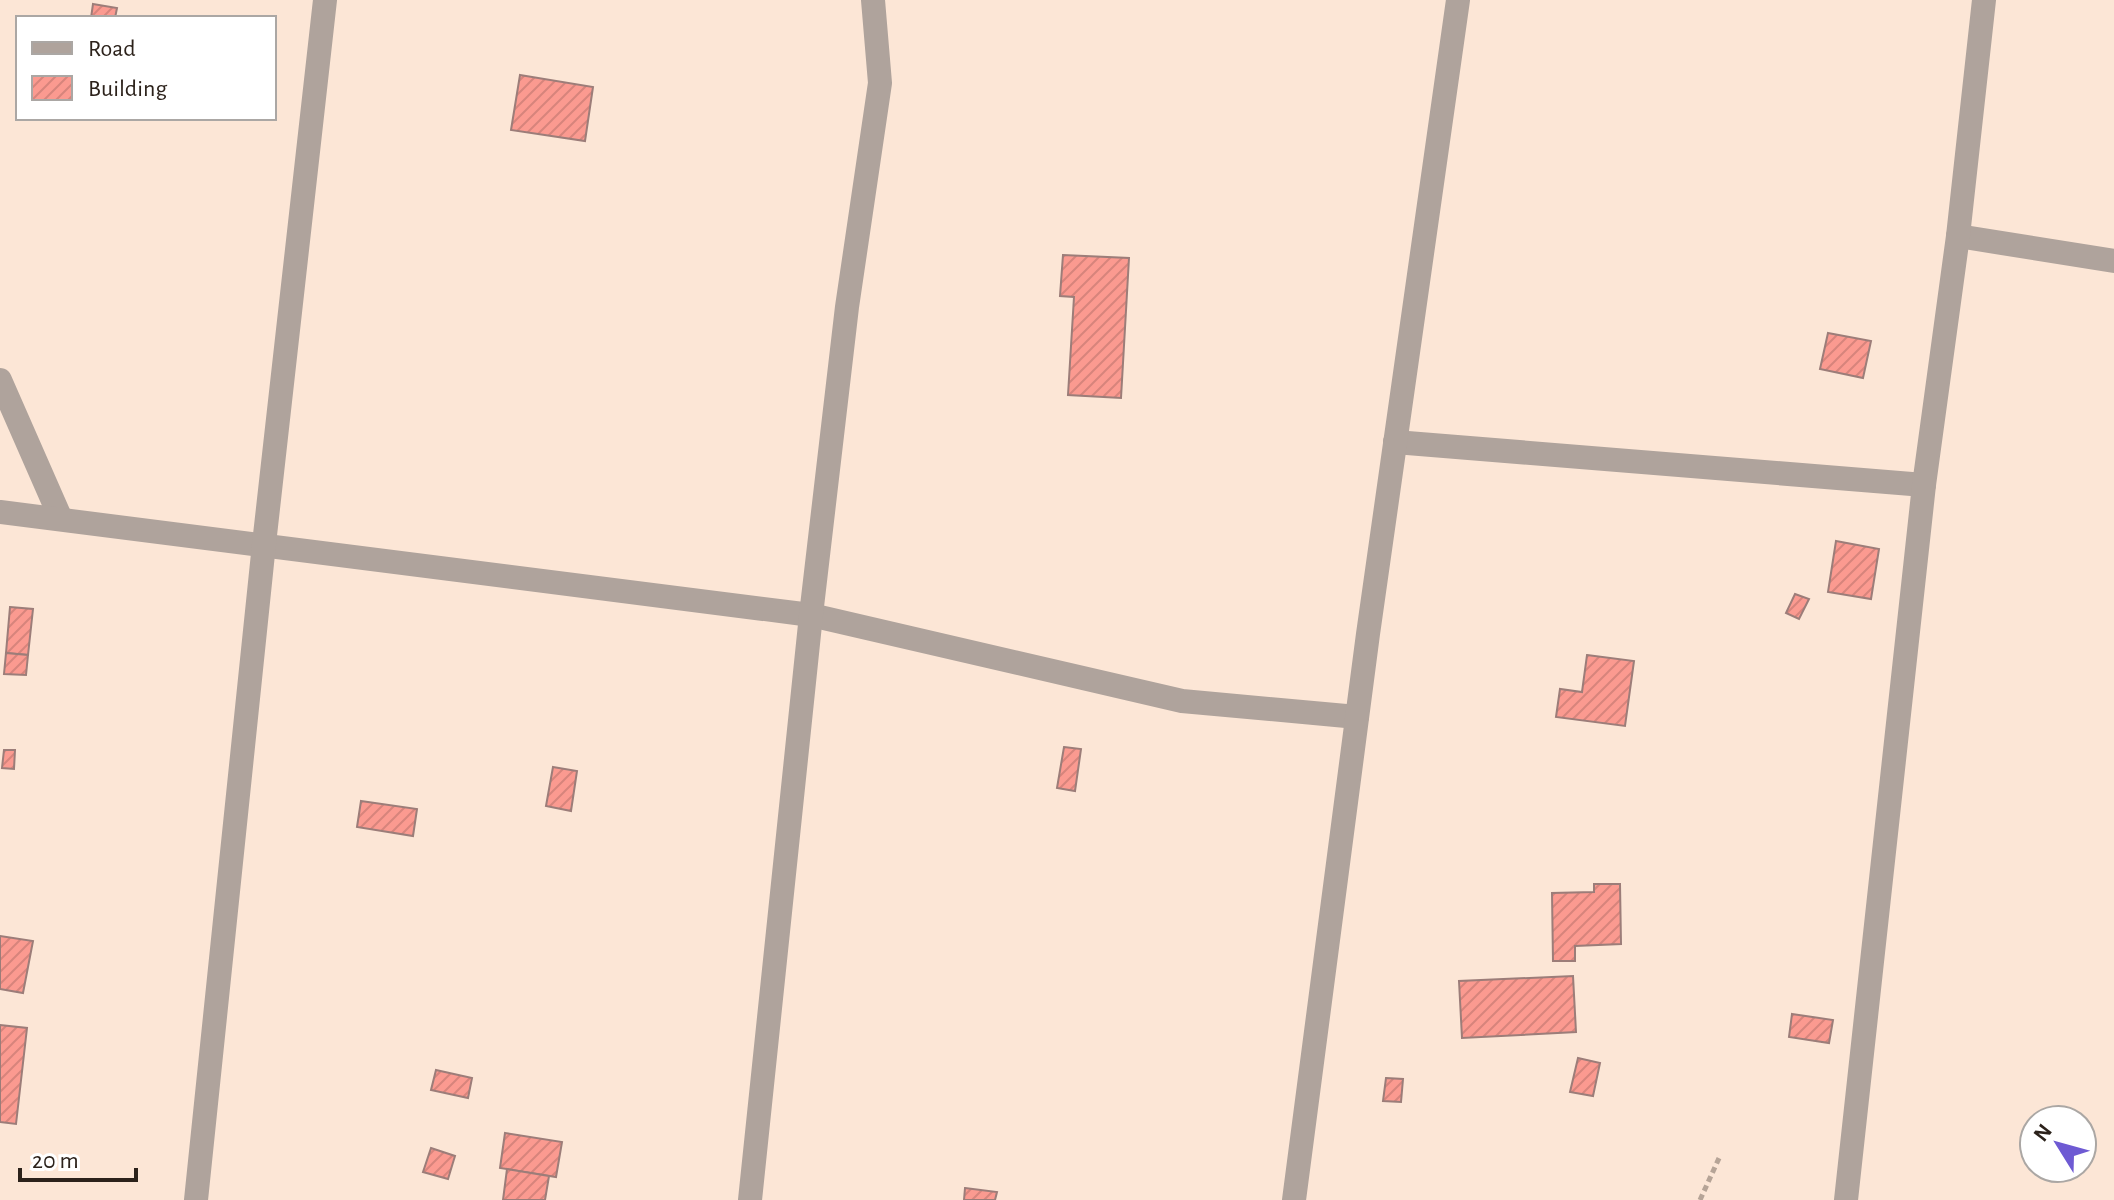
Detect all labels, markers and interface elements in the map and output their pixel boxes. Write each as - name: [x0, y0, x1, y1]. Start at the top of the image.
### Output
- legend: [16, 16, 276, 120]
- text: Road: [88, 37, 136, 61]
- text: Building: [88, 77, 167, 101]
- north arrow: [2018, 1104, 2098, 1184]
- text: N: [2029, 1120, 2056, 1145]
- scale bar: [20, 1132, 136, 1182]
- text: 20 m: [32, 1149, 79, 1173]

